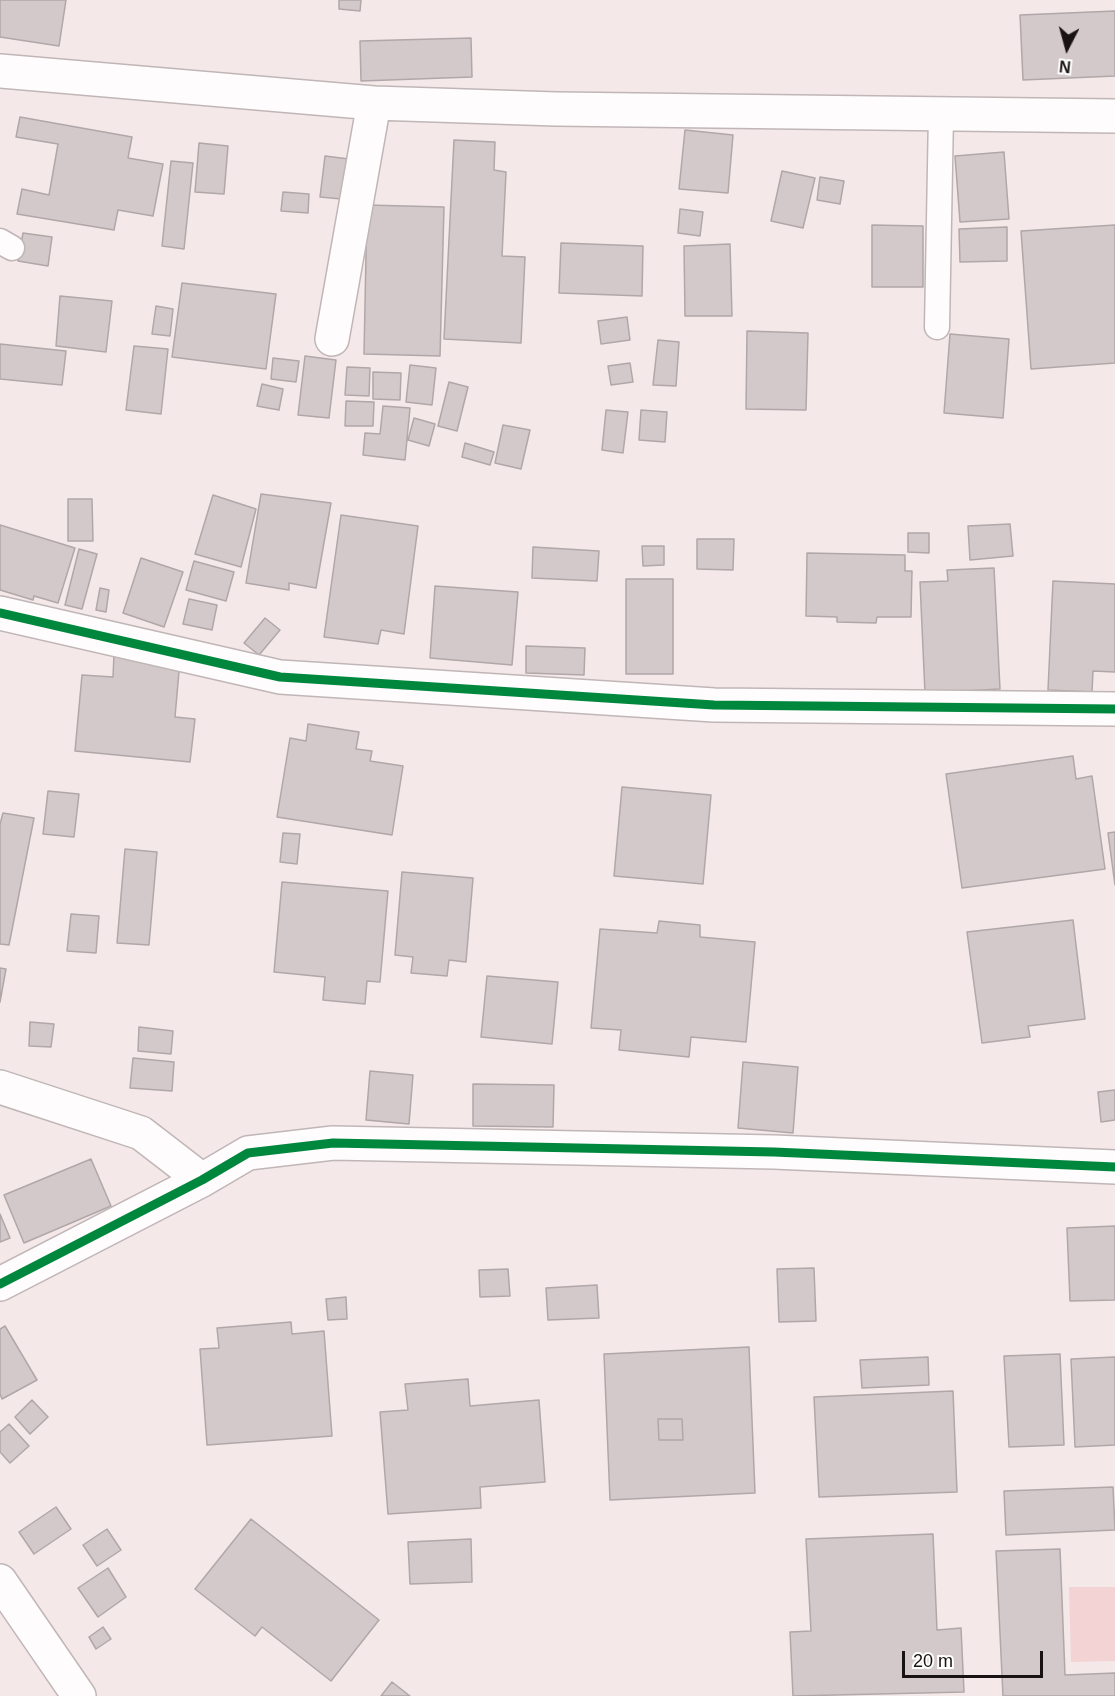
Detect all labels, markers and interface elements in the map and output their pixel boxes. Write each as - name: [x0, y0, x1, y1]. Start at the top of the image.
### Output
- north arrow: [1037, 18, 1097, 78]
- text: N: [1058, 57, 1072, 75]
- scale bar: [905, 1639, 1046, 1677]
- text: 20 m: [913, 1651, 953, 1671]

